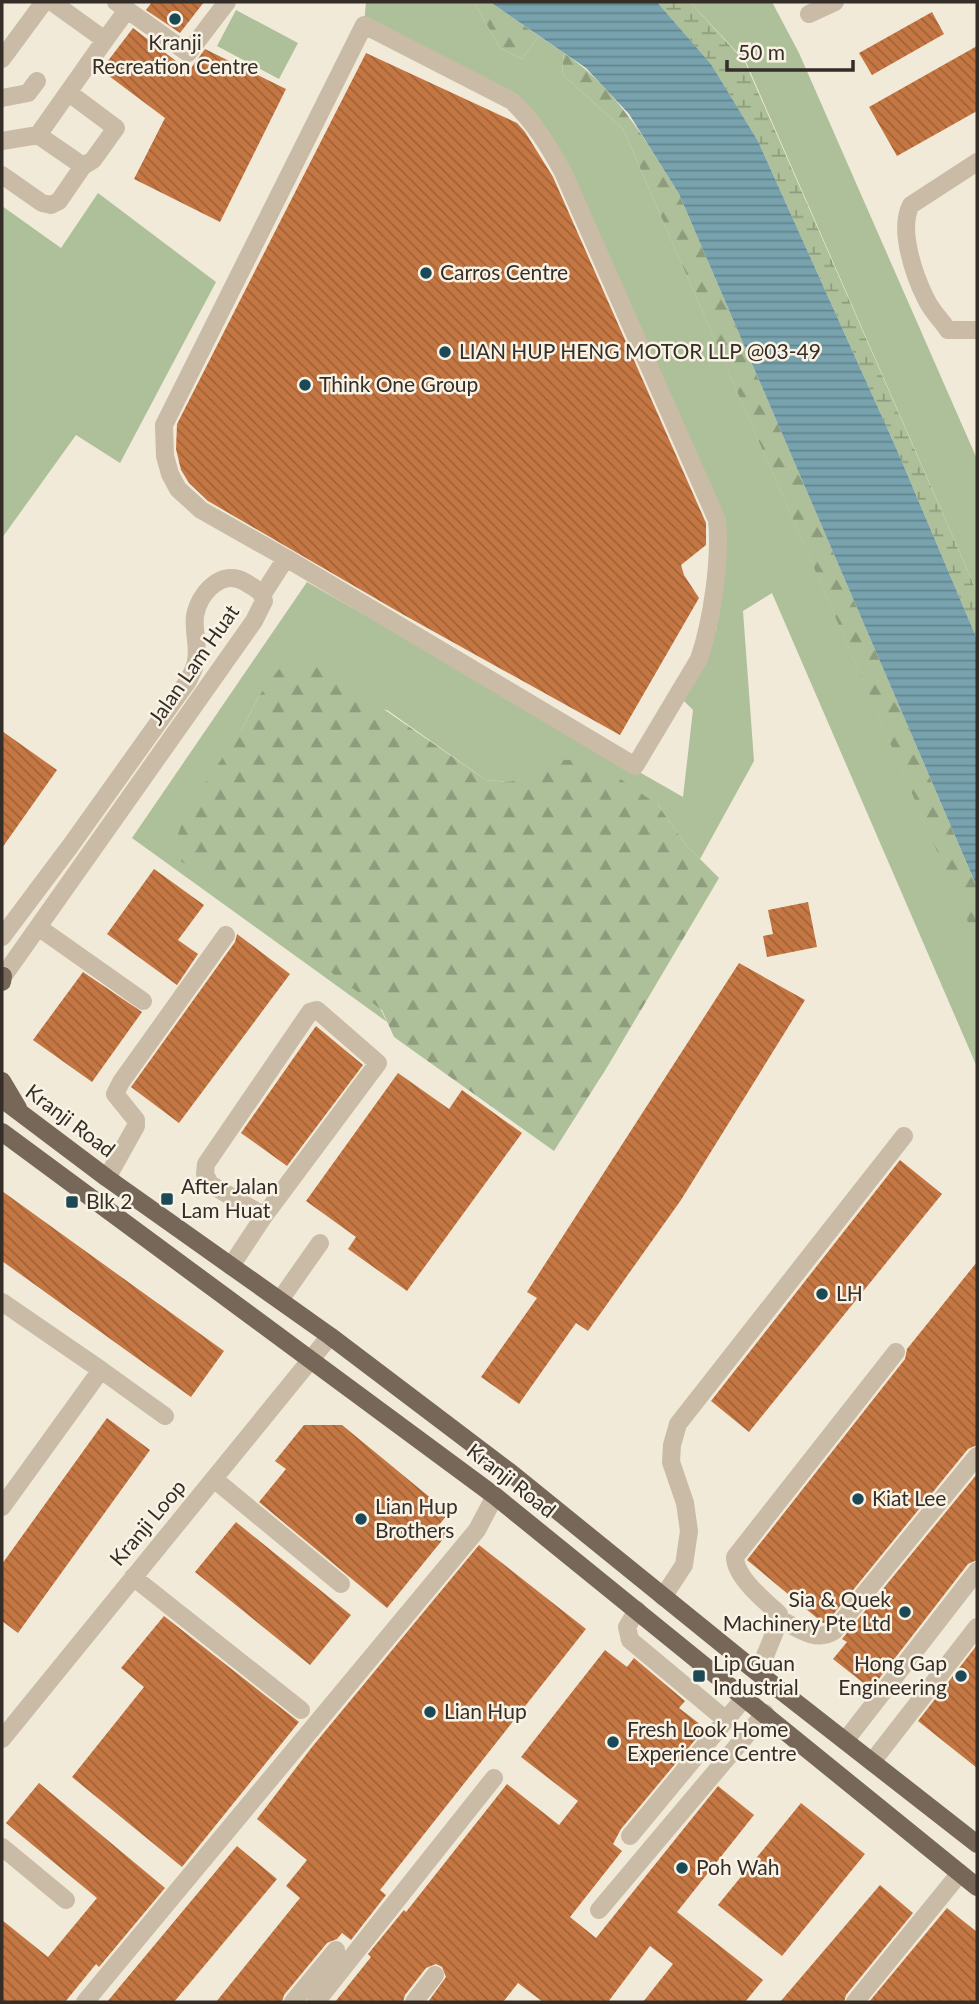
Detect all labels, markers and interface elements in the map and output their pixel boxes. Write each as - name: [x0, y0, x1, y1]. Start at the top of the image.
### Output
- marker: Kranji Recreation Centre: [167, 11, 183, 27]
- scale bar: [727, 28, 853, 72]
- place label: Kranji Recreation Centre: [92, 29, 258, 78]
- text: 50 m: [738, 39, 785, 64]
- place label: Carros Centre: [440, 259, 568, 284]
- marker: Carros Centre: [418, 265, 434, 281]
- place label: LIAN HUP HENG MOTOR LLP @03-49: [459, 338, 821, 363]
- marker: LIAN HUP HENG MOTOR LLP @03-49: [437, 344, 453, 360]
- place label: Think One Group: [319, 371, 478, 396]
- marker: Think One Group: [297, 377, 313, 393]
- street label: Jalan Lam Huat: [142, 599, 244, 729]
- street label: Kranji Road: [21, 1078, 121, 1162]
- place label: After Jalan Lam Huat: [181, 1173, 278, 1222]
- place label: Blk 2: [86, 1188, 133, 1213]
- marker: After Jalan Lam Huat: [159, 1191, 175, 1207]
- marker: Blk 2: [64, 1194, 80, 1210]
- place label: LH: [836, 1280, 863, 1305]
- marker: LH: [814, 1286, 830, 1302]
- street label: Kranji Road: [463, 1437, 561, 1522]
- street label: Kranji Loop: [104, 1474, 190, 1570]
- place label: Kiat Lee: [872, 1485, 946, 1510]
- marker: Kiat Lee: [850, 1491, 866, 1507]
- place label: Lian Hup Brothers: [375, 1493, 458, 1542]
- marker: Lian Hup Brothers: [353, 1511, 369, 1527]
- place label: Sia & Quek Machinery Pte Ltd: [723, 1586, 891, 1635]
- marker: Sia & Quek Machinery Pte Ltd: [897, 1604, 913, 1620]
- place label: Lip Guan Industrial: [713, 1650, 799, 1699]
- place label: Hong Gap Engineering: [838, 1650, 947, 1699]
- marker: Lip Guan Industrial: [691, 1668, 707, 1684]
- marker: Hong Gap Engineering: [953, 1668, 969, 1684]
- place label: Lian Hup: [444, 1698, 527, 1723]
- marker: Lian Hup: [422, 1704, 438, 1720]
- place label: Fresh Look Home Experience Centre: [627, 1716, 797, 1765]
- marker: Fresh Look Home Experience Centre: [605, 1734, 621, 1750]
- place label: Poh Wah: [696, 1854, 780, 1879]
- marker: Poh Wah: [674, 1860, 690, 1876]

